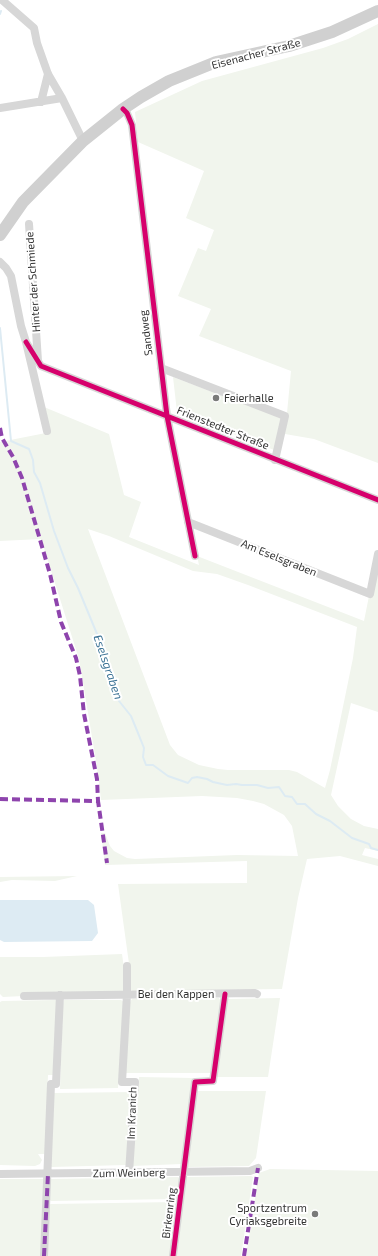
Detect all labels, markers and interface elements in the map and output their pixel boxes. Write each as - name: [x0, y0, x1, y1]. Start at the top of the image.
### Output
- street label: Eisenacher Straße: [210, 36, 302, 72]
- street label: Hinter der Schmiede: [23, 231, 43, 333]
- street label: Sandweg: [137, 309, 155, 357]
- place label: Feierhalle: [224, 391, 274, 405]
- marker: Feierhalle: [211, 393, 221, 403]
- street label: Frienstedter Straße: [175, 403, 271, 453]
- street label: Am Eselsgraben: [239, 537, 319, 579]
- water label: Eselsgraben: [90, 633, 126, 701]
- street label: Bei den Kappen: [138, 987, 214, 1001]
- street label: Im Kranich: [124, 1086, 140, 1140]
- street label: Zum Weinberg: [93, 1166, 165, 1180]
- street label: Birkenring: [159, 1187, 179, 1239]
- place label: Sportzentrum Cyriaksgebreite: [229, 1201, 307, 1227]
- marker: Sportzentrum Cyriaksgebreite: [310, 1209, 320, 1219]

